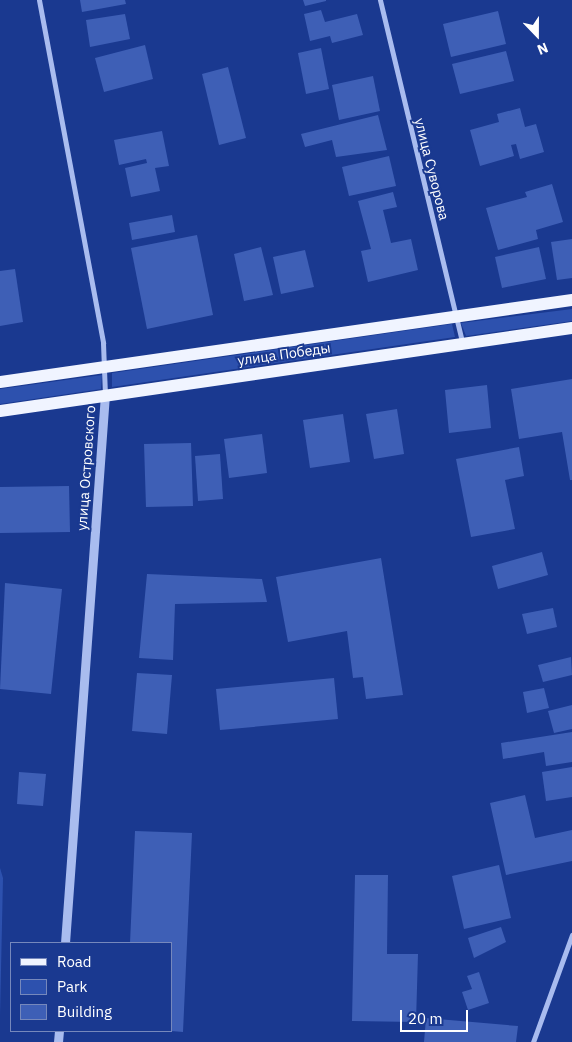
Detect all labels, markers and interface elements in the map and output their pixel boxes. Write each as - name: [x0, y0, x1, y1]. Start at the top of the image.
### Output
- north arrow: [512, 10, 562, 60]
- text: N: [535, 39, 551, 59]
- street label: улица Суворова: [411, 116, 453, 222]
- street label: улица Победы: [236, 339, 332, 369]
- street label: улица Островского: [73, 405, 99, 531]
- legend: [10, 942, 172, 1032]
- text: Road: [57, 952, 92, 971]
- text: Park: [57, 977, 87, 996]
- scale bar: [402, 1000, 470, 1032]
- text: Building: [57, 1002, 112, 1021]
- text: 20 m: [408, 1009, 443, 1028]

